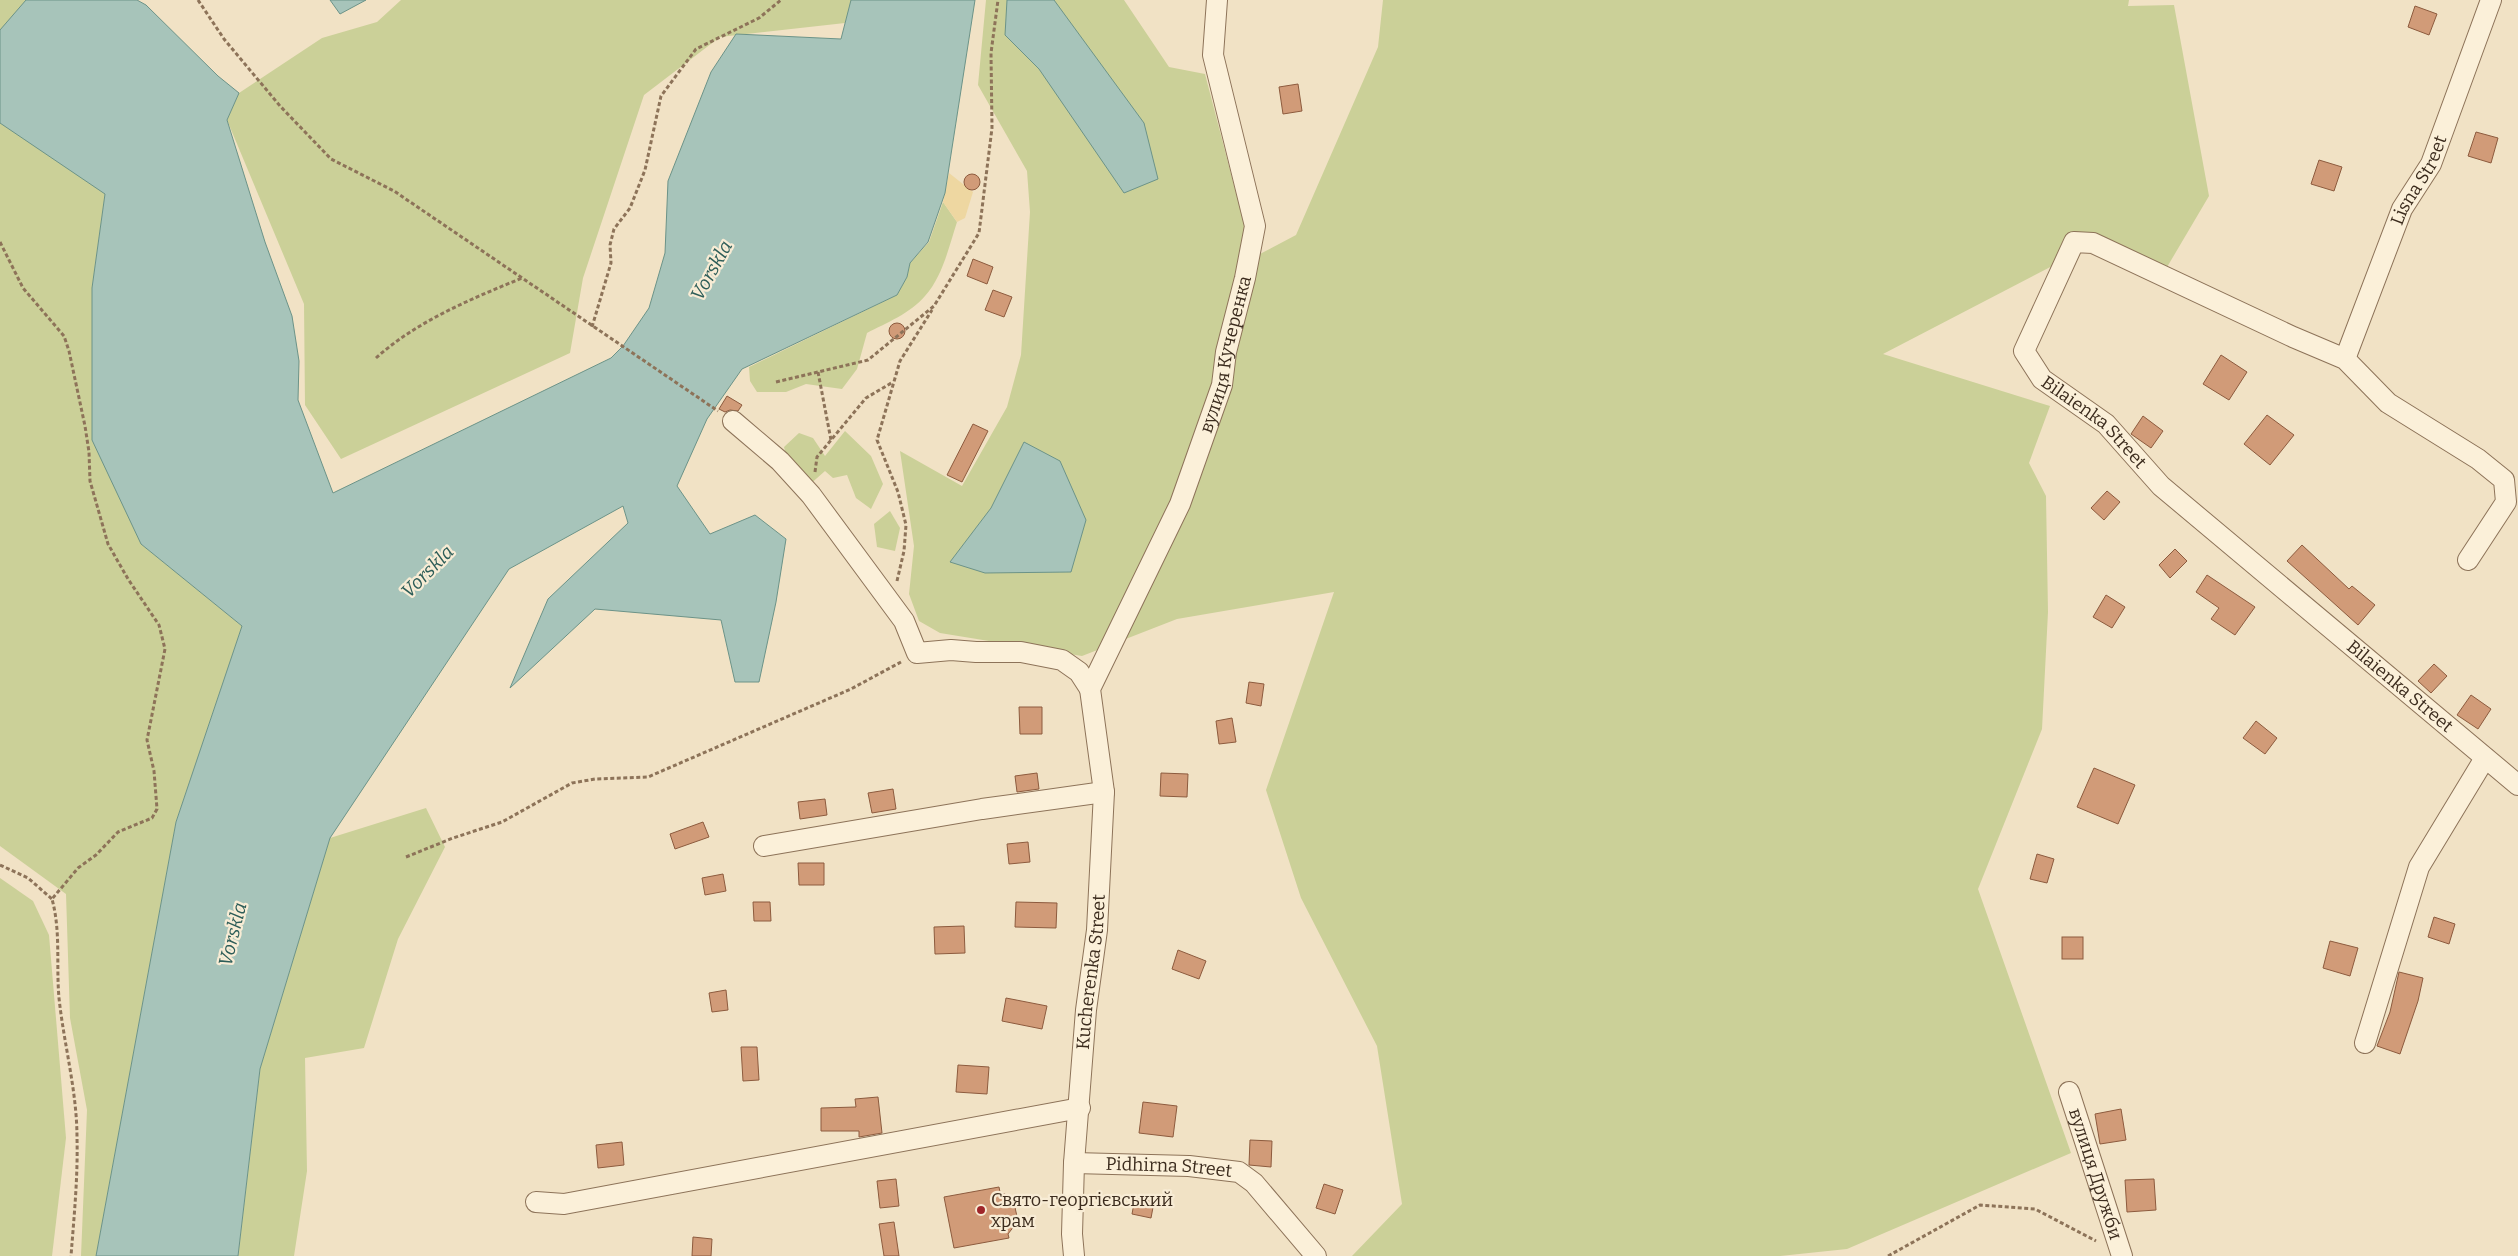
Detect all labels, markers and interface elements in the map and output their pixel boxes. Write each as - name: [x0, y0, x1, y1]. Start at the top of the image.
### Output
- street label: Lisna Street: [2386, 132, 2452, 228]
- water label: Vorskla: [686, 236, 737, 304]
- street label: вулиця Кучеренка: [1195, 273, 1256, 436]
- street label: Bilaienka Street: [2037, 371, 2152, 473]
- water label: Vorskla: [396, 540, 458, 602]
- street label: Bilaienka Street: [2342, 635, 2458, 737]
- street label: Kucherenka Street: [1072, 893, 1110, 1050]
- water label: Vorskla: [213, 900, 252, 968]
- street label: вулиця Дружби: [2064, 1105, 2127, 1242]
- street label: Pidhirna Street: [1105, 1153, 1234, 1182]
- place label: Свято-георгієвський храм: [991, 1189, 1173, 1232]
- marker: Свято-георгієвський храм: [975, 1204, 987, 1216]

